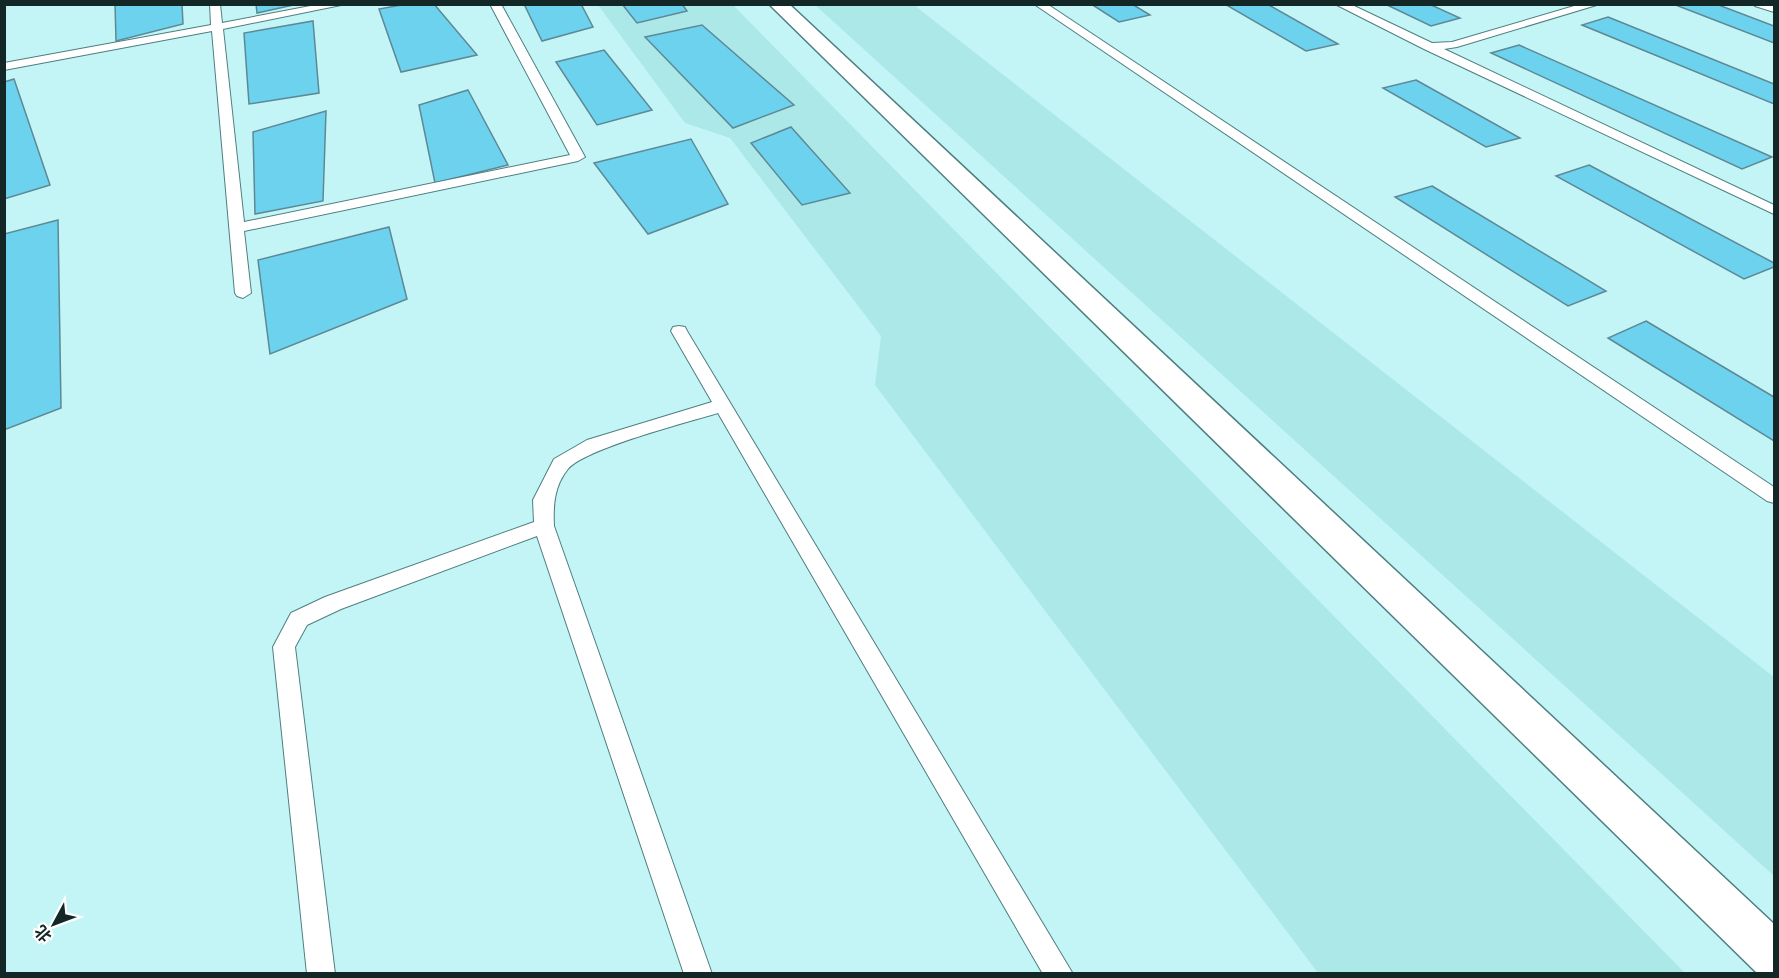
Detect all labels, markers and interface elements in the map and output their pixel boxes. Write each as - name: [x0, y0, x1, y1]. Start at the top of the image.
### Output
- north arrow: [24, 894, 84, 954]
- text: 北: [29, 921, 56, 947]

